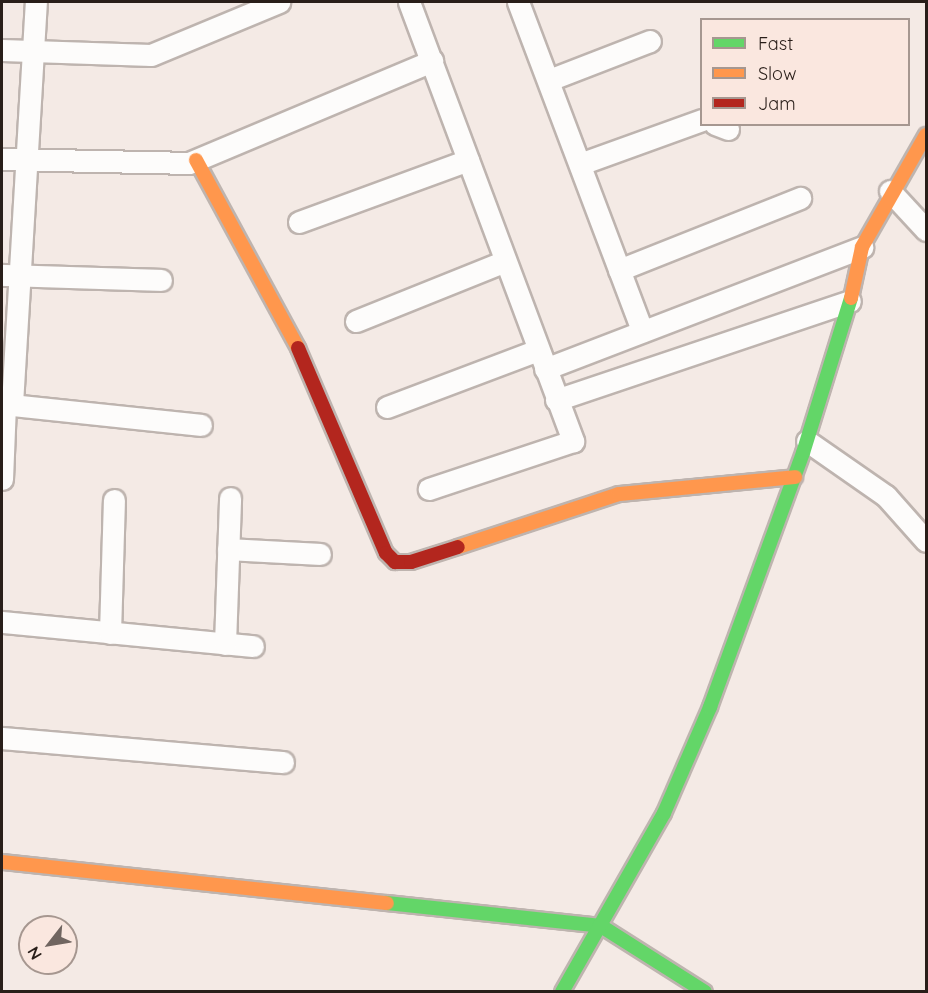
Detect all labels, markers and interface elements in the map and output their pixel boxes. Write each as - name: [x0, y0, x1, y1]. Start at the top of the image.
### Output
- legend: [700, 18, 910, 126]
- text: Fast: [758, 32, 793, 55]
- text: Slow: [758, 62, 796, 85]
- text: Jam: [758, 92, 796, 115]
- north arrow: [18, 915, 78, 975]
- text: N: [23, 943, 46, 963]

